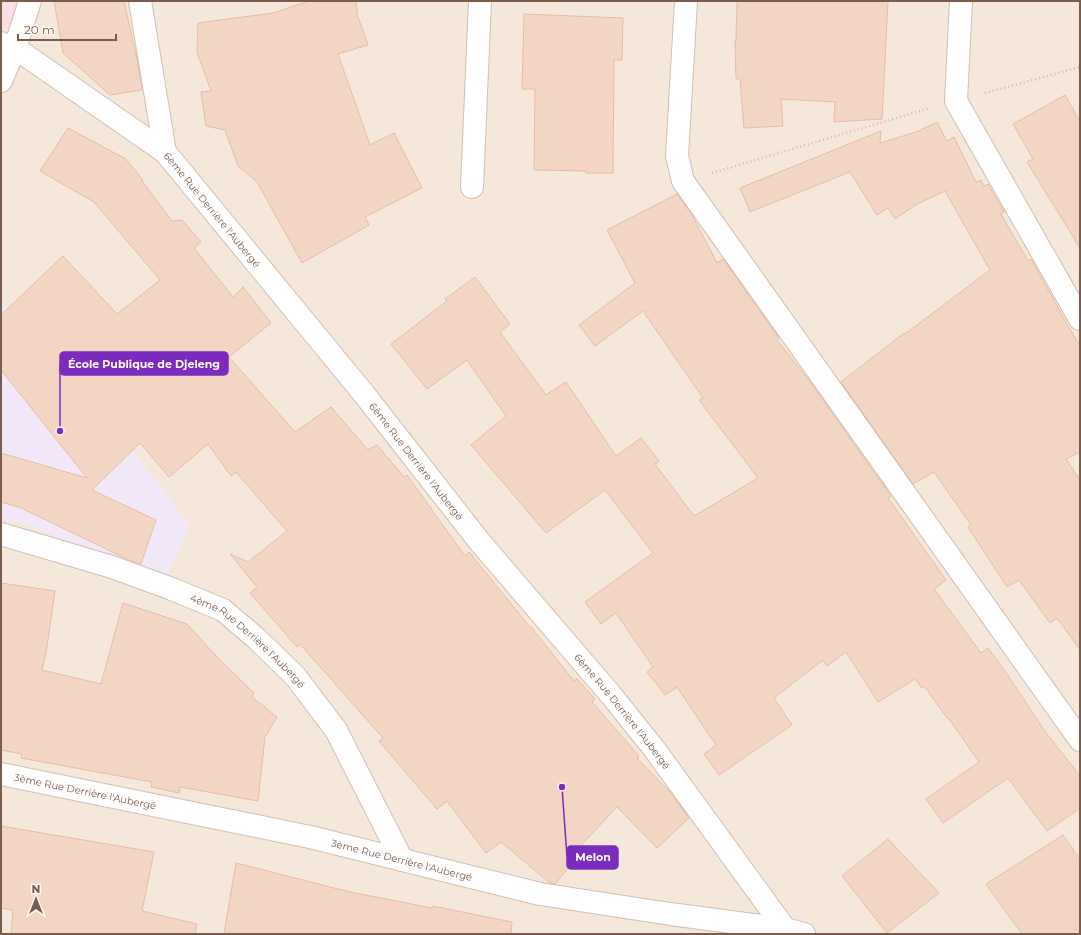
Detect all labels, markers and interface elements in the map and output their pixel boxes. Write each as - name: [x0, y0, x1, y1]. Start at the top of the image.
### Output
- scale bar: [18, 16, 116, 42]
- text: 20 m: [24, 22, 55, 37]
- street label: 6ème Rue Derrière l'Aubergé: [161, 150, 263, 270]
- callout: École Publique de Djeleng: [60, 352, 228, 375]
- text: École Publique de Djeleng: [68, 357, 220, 371]
- street label: 6ème Rue Derrière l'Aubergé: [366, 400, 466, 523]
- street label: 4ème Rue Derrière l'Aubergé: [188, 591, 308, 691]
- street label: 6ème Rue Derrière l'Aubergé: [571, 651, 673, 772]
- street label: 3ème Rue Derrière l'Aubergé: [13, 771, 157, 813]
- street label: 3ème Rue Derrière l'Aubergé: [330, 837, 474, 884]
- callout: Melon: [567, 846, 618, 869]
- text: Melon: [575, 850, 611, 864]
- north arrow: [16, 879, 56, 919]
- text: N: [32, 882, 40, 896]

